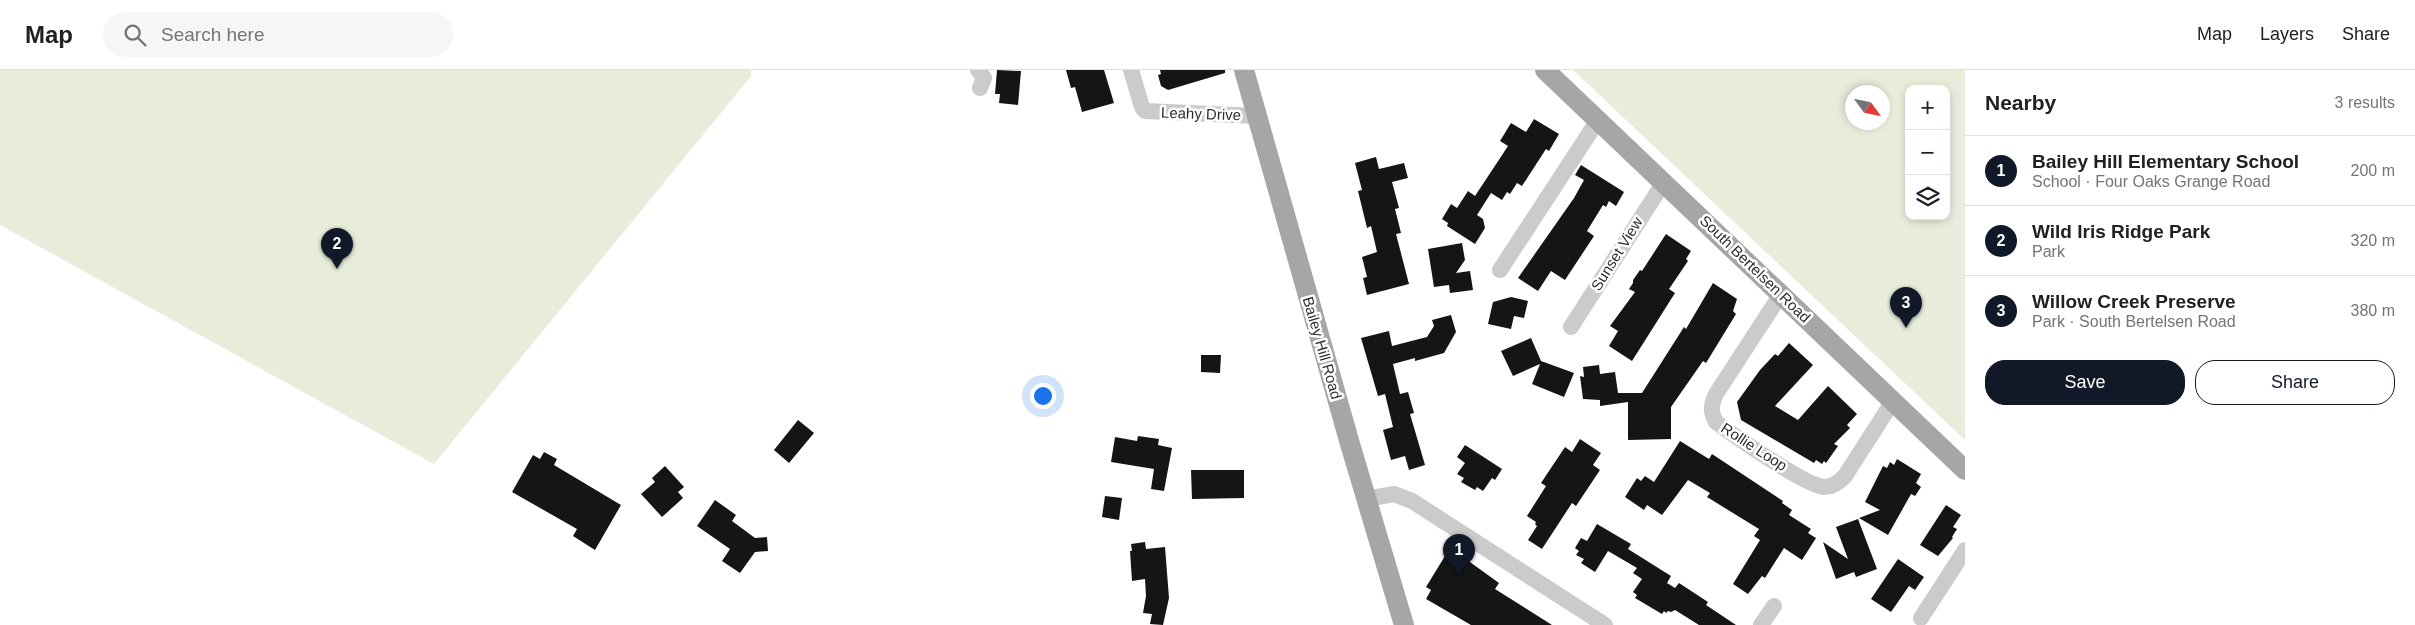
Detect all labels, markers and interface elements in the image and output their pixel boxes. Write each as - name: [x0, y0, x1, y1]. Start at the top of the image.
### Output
- search box: [103, 12, 453, 57]
- text: Map: [25, 21, 73, 48]
- icon: search: [121, 21, 149, 49]
- text: Search here: [161, 24, 265, 45]
- text: Map: [2197, 24, 2232, 44]
- text: Layers: [2260, 24, 2314, 44]
- text: Share: [2342, 24, 2390, 44]
- north arrow: [1845, 85, 1890, 130]
- map controls: [1905, 85, 1950, 220]
- button: +: [1905, 85, 1950, 130]
- text: Nearby: [1985, 91, 2056, 114]
- text: 3 results: [2335, 94, 2395, 111]
- street label: Leahy Drive: [1161, 104, 1241, 123]
- button: −: [1905, 130, 1950, 175]
- text: Bailey Hill Elementary School: [2032, 151, 2299, 172]
- text: 1: [1997, 162, 2005, 179]
- text: 200 m: [2351, 162, 2395, 179]
- text: School · Four Oaks Grange Road: [2032, 173, 2270, 190]
- button: layers: [1905, 175, 1950, 220]
- street label: South Bertelsen Road: [1697, 212, 1814, 326]
- street label: Sunset View: [1587, 214, 1646, 293]
- text: Wild Iris Ridge Park: [2032, 221, 2210, 242]
- pin: 2: [321, 228, 353, 269]
- text: 2: [1997, 232, 2005, 249]
- text: 320 m: [2351, 232, 2395, 249]
- text: Park: [2032, 243, 2065, 260]
- pin: 3: [1890, 287, 1922, 328]
- text: Willow Creek Preserve: [2032, 291, 2236, 312]
- street label: Bailey Hill Road: [1300, 295, 1345, 401]
- text: 3: [1997, 302, 2005, 319]
- text: 380 m: [2351, 302, 2395, 319]
- text: Park · South Bertelsen Road: [2032, 313, 2236, 330]
- button: Save: [1985, 360, 2185, 405]
- button: Share: [2195, 360, 2395, 405]
- your location: [1030, 383, 1056, 409]
- street label: Rollie Loop: [1718, 419, 1790, 474]
- pin: 1: [1443, 534, 1475, 575]

